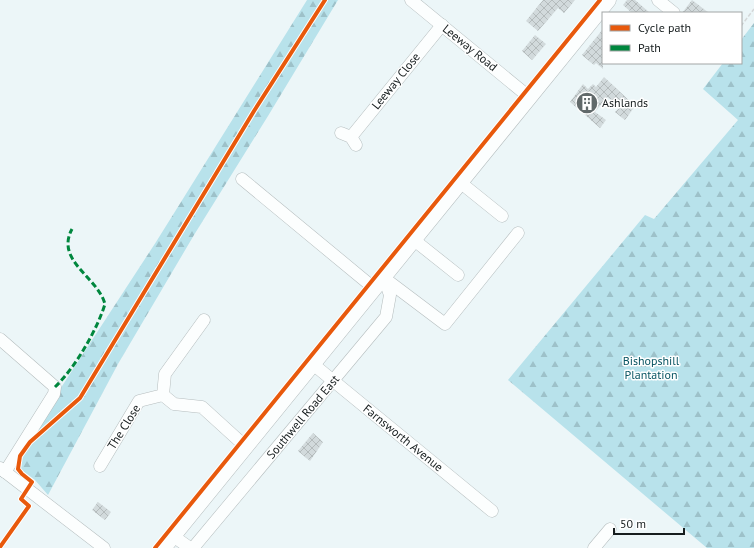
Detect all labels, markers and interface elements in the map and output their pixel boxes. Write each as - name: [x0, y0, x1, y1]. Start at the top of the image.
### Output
- legend: [602, 12, 742, 64]
- text: Cycle path: [638, 20, 691, 35]
- street label: Leeway Road: [440, 21, 501, 74]
- text: Path: [638, 40, 661, 55]
- street label: Leeway Close: [368, 49, 423, 112]
- building icon: Ashlands: [574, 90, 600, 116]
- place label: Ashlands: [602, 95, 648, 110]
- park label: Bishopshill Plantation: [623, 353, 680, 382]
- street label: Southwell Road East: [263, 372, 342, 462]
- street label: The Close: [104, 401, 143, 452]
- street label: Farnsworth Avenue: [360, 401, 446, 474]
- scale bar: [614, 510, 684, 536]
- text: 50 m: [620, 516, 646, 531]

